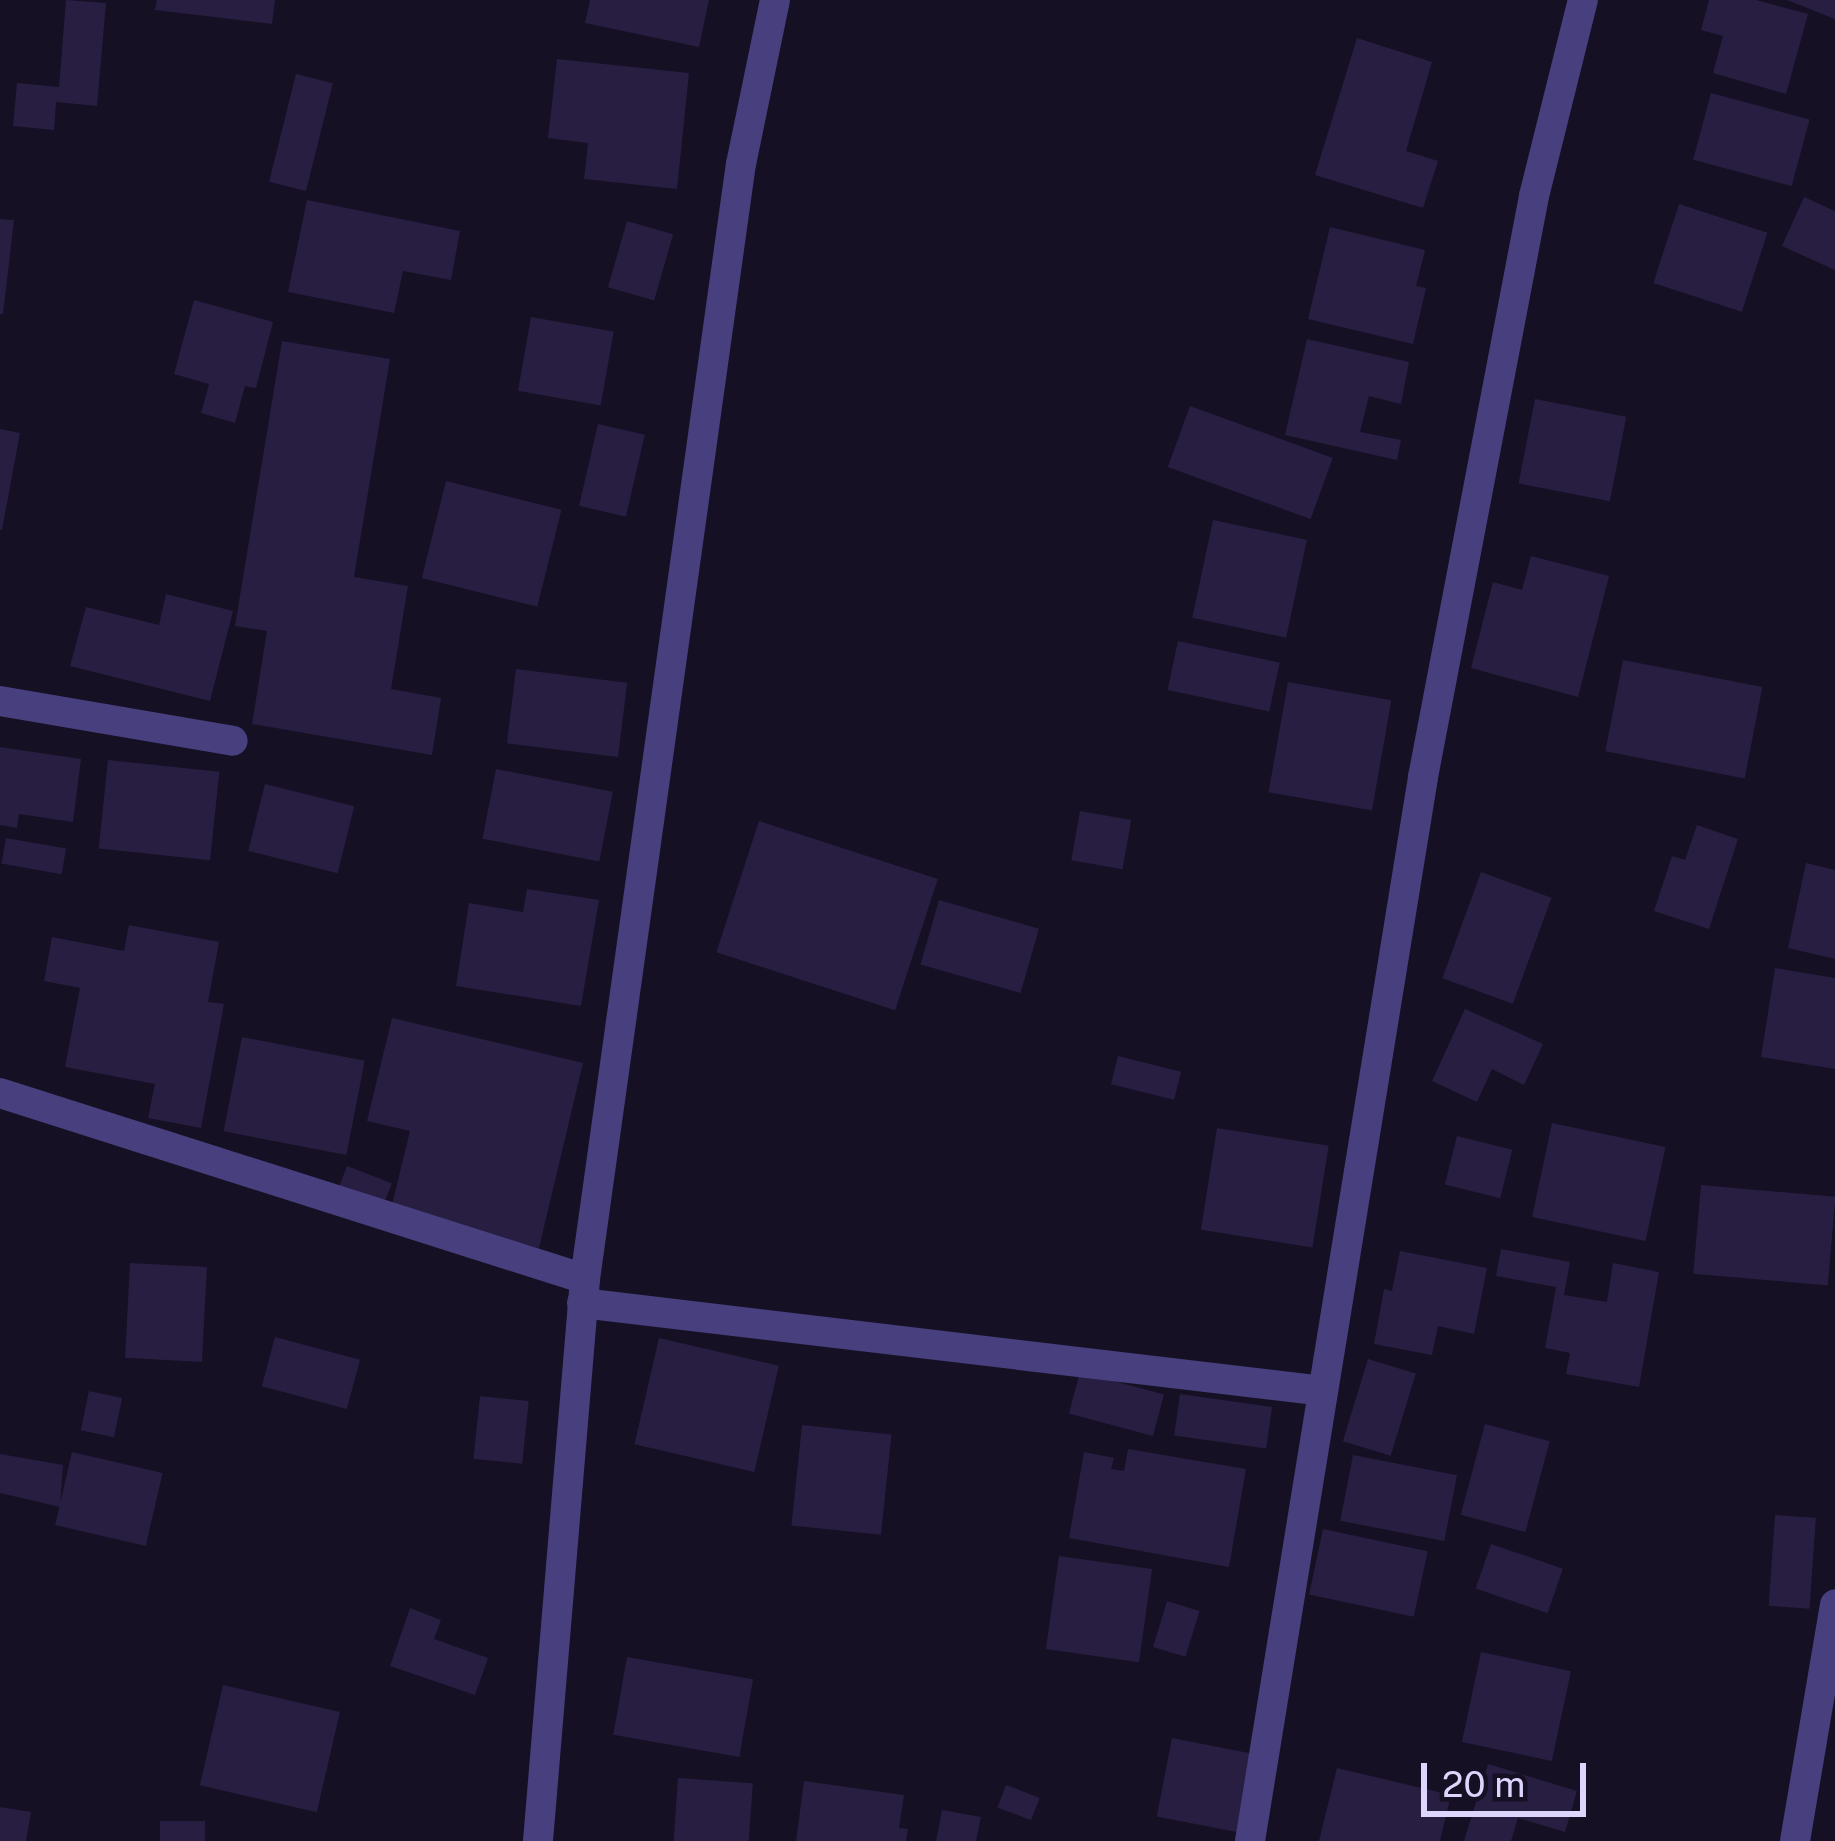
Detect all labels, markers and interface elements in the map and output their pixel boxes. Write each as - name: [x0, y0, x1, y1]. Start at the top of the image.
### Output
- scale bar: [1427, 1739, 1592, 1813]
- text: 20 m: [1442, 1763, 1525, 1805]

